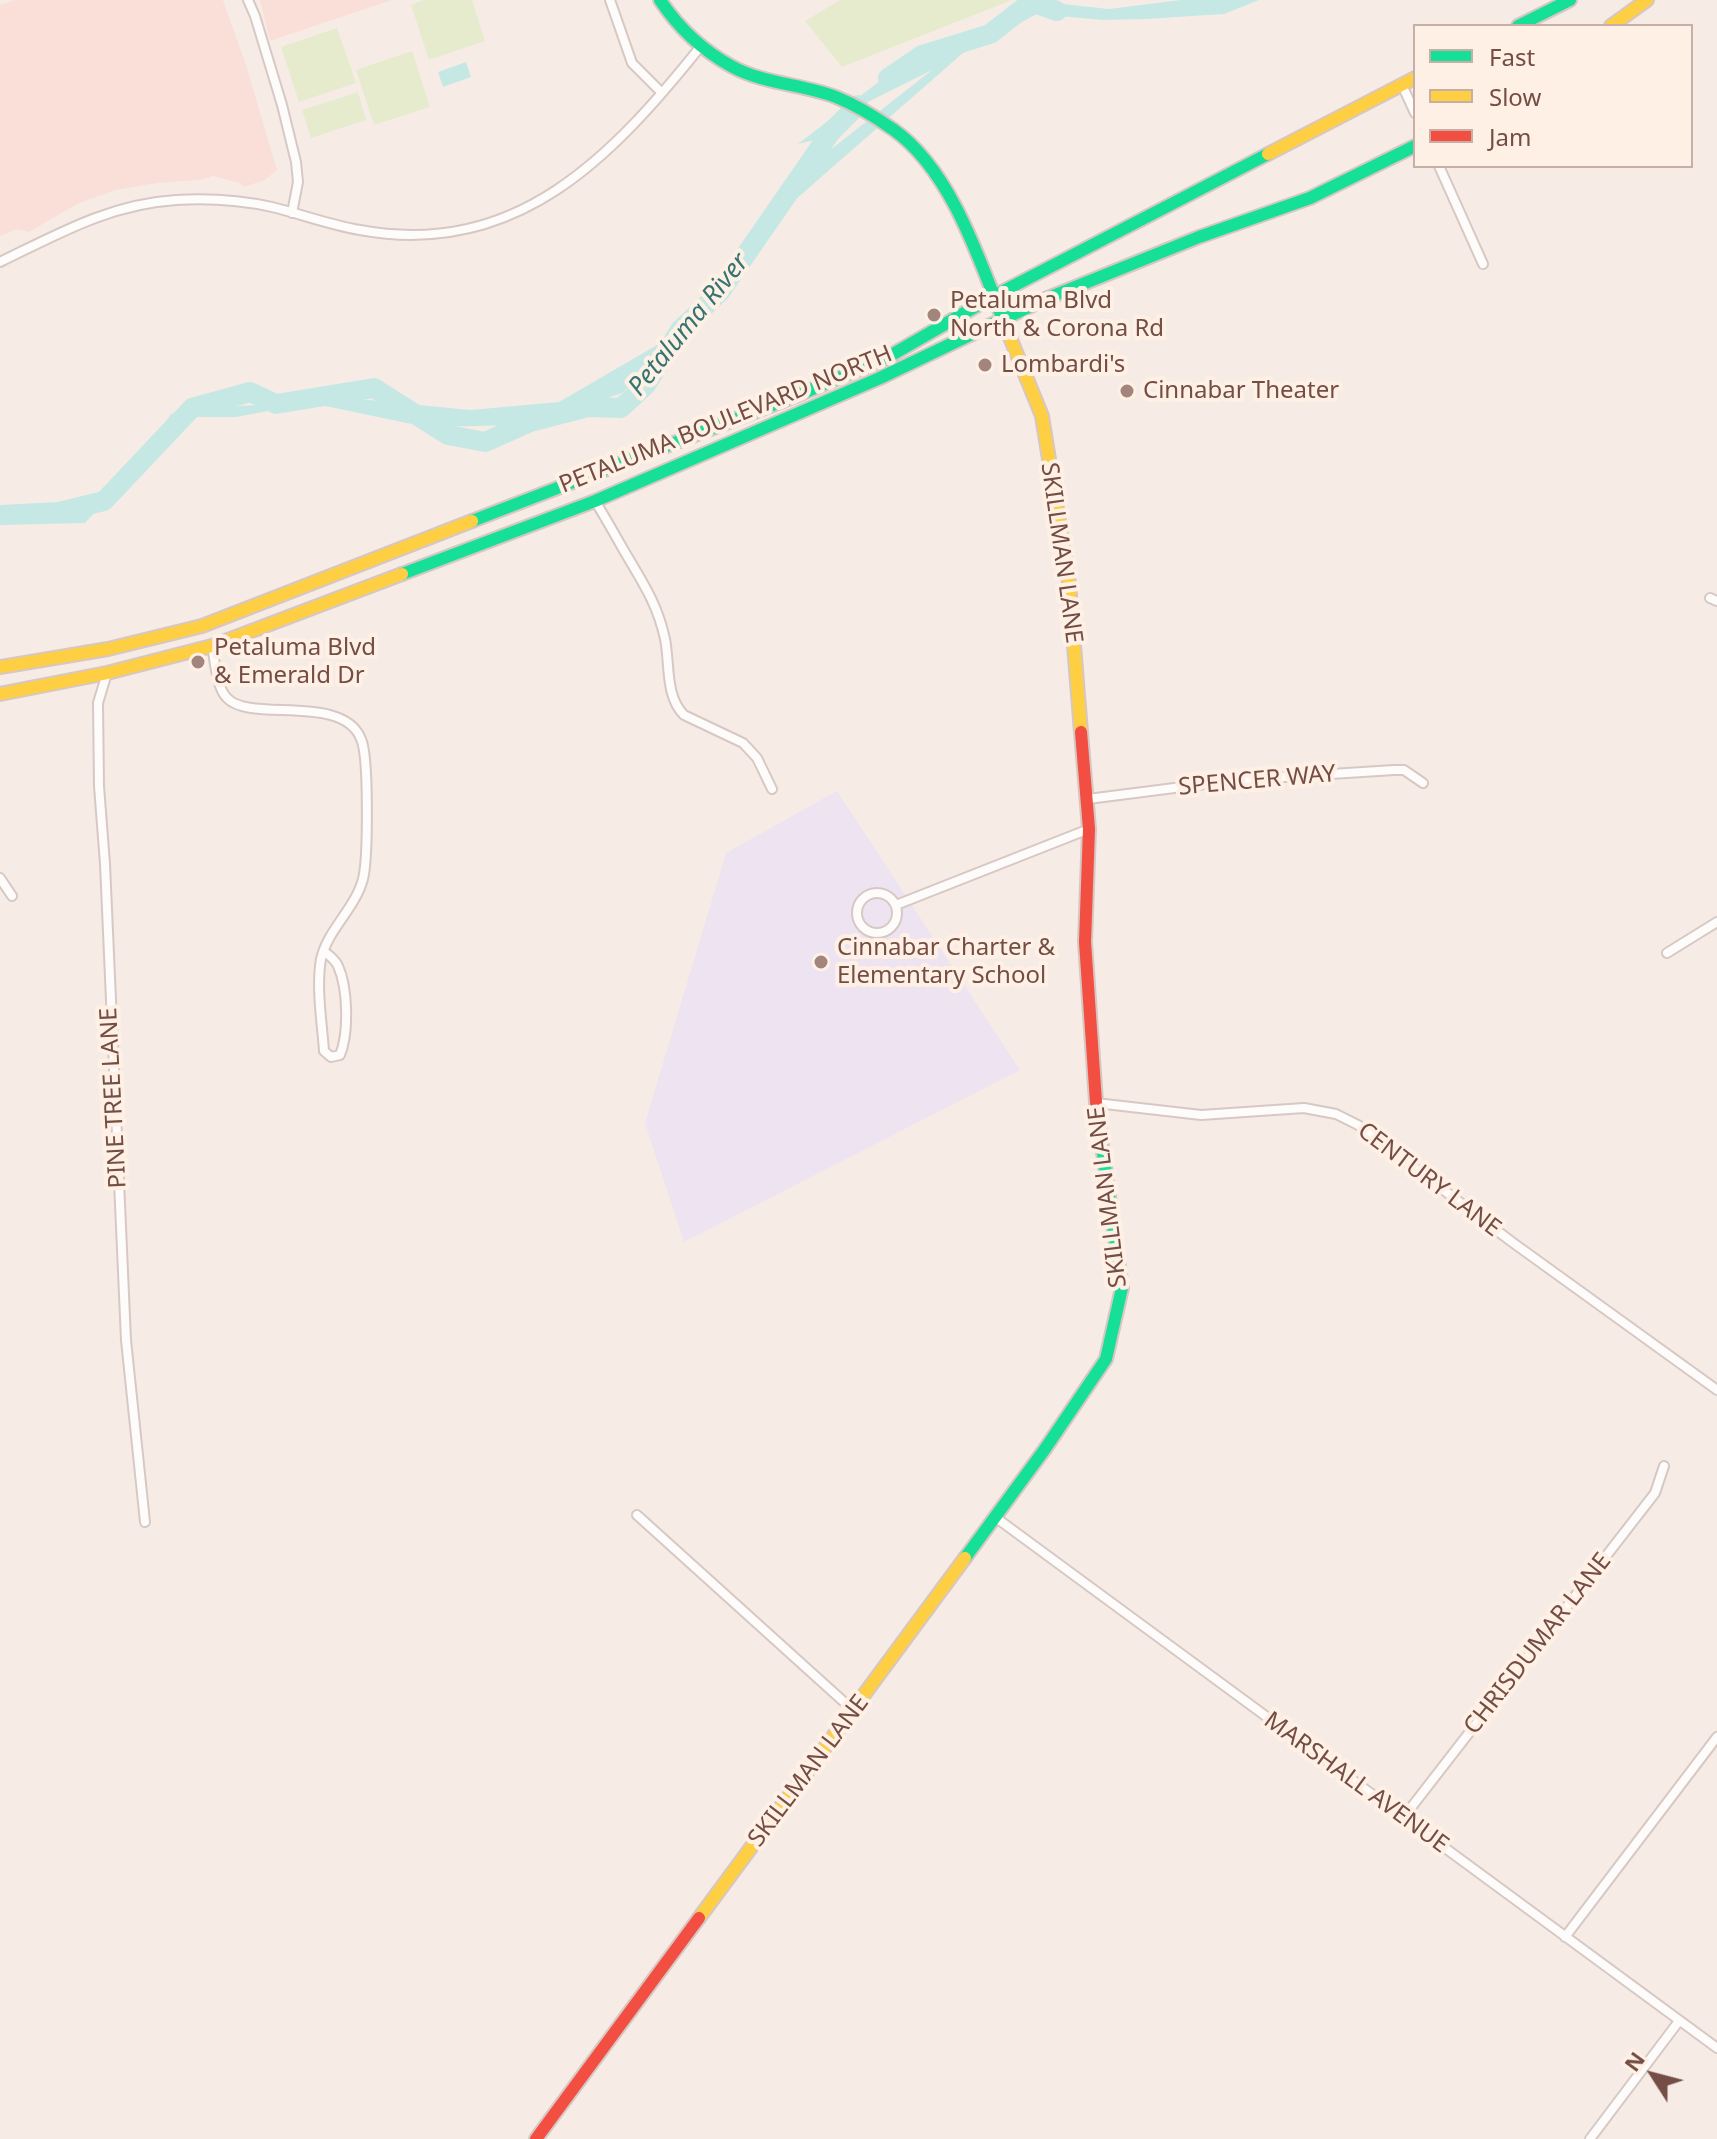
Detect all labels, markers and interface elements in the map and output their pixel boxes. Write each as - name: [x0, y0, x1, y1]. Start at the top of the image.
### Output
- legend: [1413, 24, 1693, 168]
- text: Fast: [1489, 40, 1535, 73]
- text: Slow: [1489, 80, 1541, 113]
- text: Jam: [1489, 120, 1531, 153]
- water label: Petaluma River: [622, 247, 756, 403]
- place label: Petaluma Blvd North & Corona Rd: [950, 287, 1164, 343]
- marker: Petaluma Blvd North & Corona Rd: [925, 306, 943, 324]
- street label: PETALUMA BOULEVARD NORTH: [555, 340, 897, 500]
- place label: Lombardi's: [1001, 351, 1125, 379]
- marker: Lombardi's: [976, 356, 994, 374]
- place label: Cinnabar Theater: [1143, 377, 1339, 405]
- marker: Cinnabar Theater: [1118, 382, 1136, 400]
- street label: SKILLMAN LANE: [1034, 461, 1088, 645]
- place label: Petaluma Blvd & Emerald Dr: [214, 634, 376, 690]
- marker: Petaluma Blvd & Emerald Dr: [189, 653, 207, 671]
- street label: SPENCER WAY: [1177, 760, 1337, 802]
- place label: Cinnabar Charter & Elementary School: [837, 934, 1055, 990]
- marker: Cinnabar Charter & Elementary School: [812, 953, 830, 971]
- street label: PINE TREE LANE: [95, 1007, 133, 1189]
- street label: SKILLMAN LANE: [1083, 1105, 1133, 1289]
- street label: CENTURY LANE: [1352, 1117, 1506, 1243]
- street label: CHRISDUMAR LANE: [1458, 1548, 1618, 1740]
- street label: SKILLMAN LANE: [743, 1689, 875, 1853]
- street label: MARSHALL AVENUE: [1258, 1706, 1454, 1860]
- north arrow: [1613, 2035, 1693, 2115]
- text: N: [1616, 2045, 1651, 2077]

